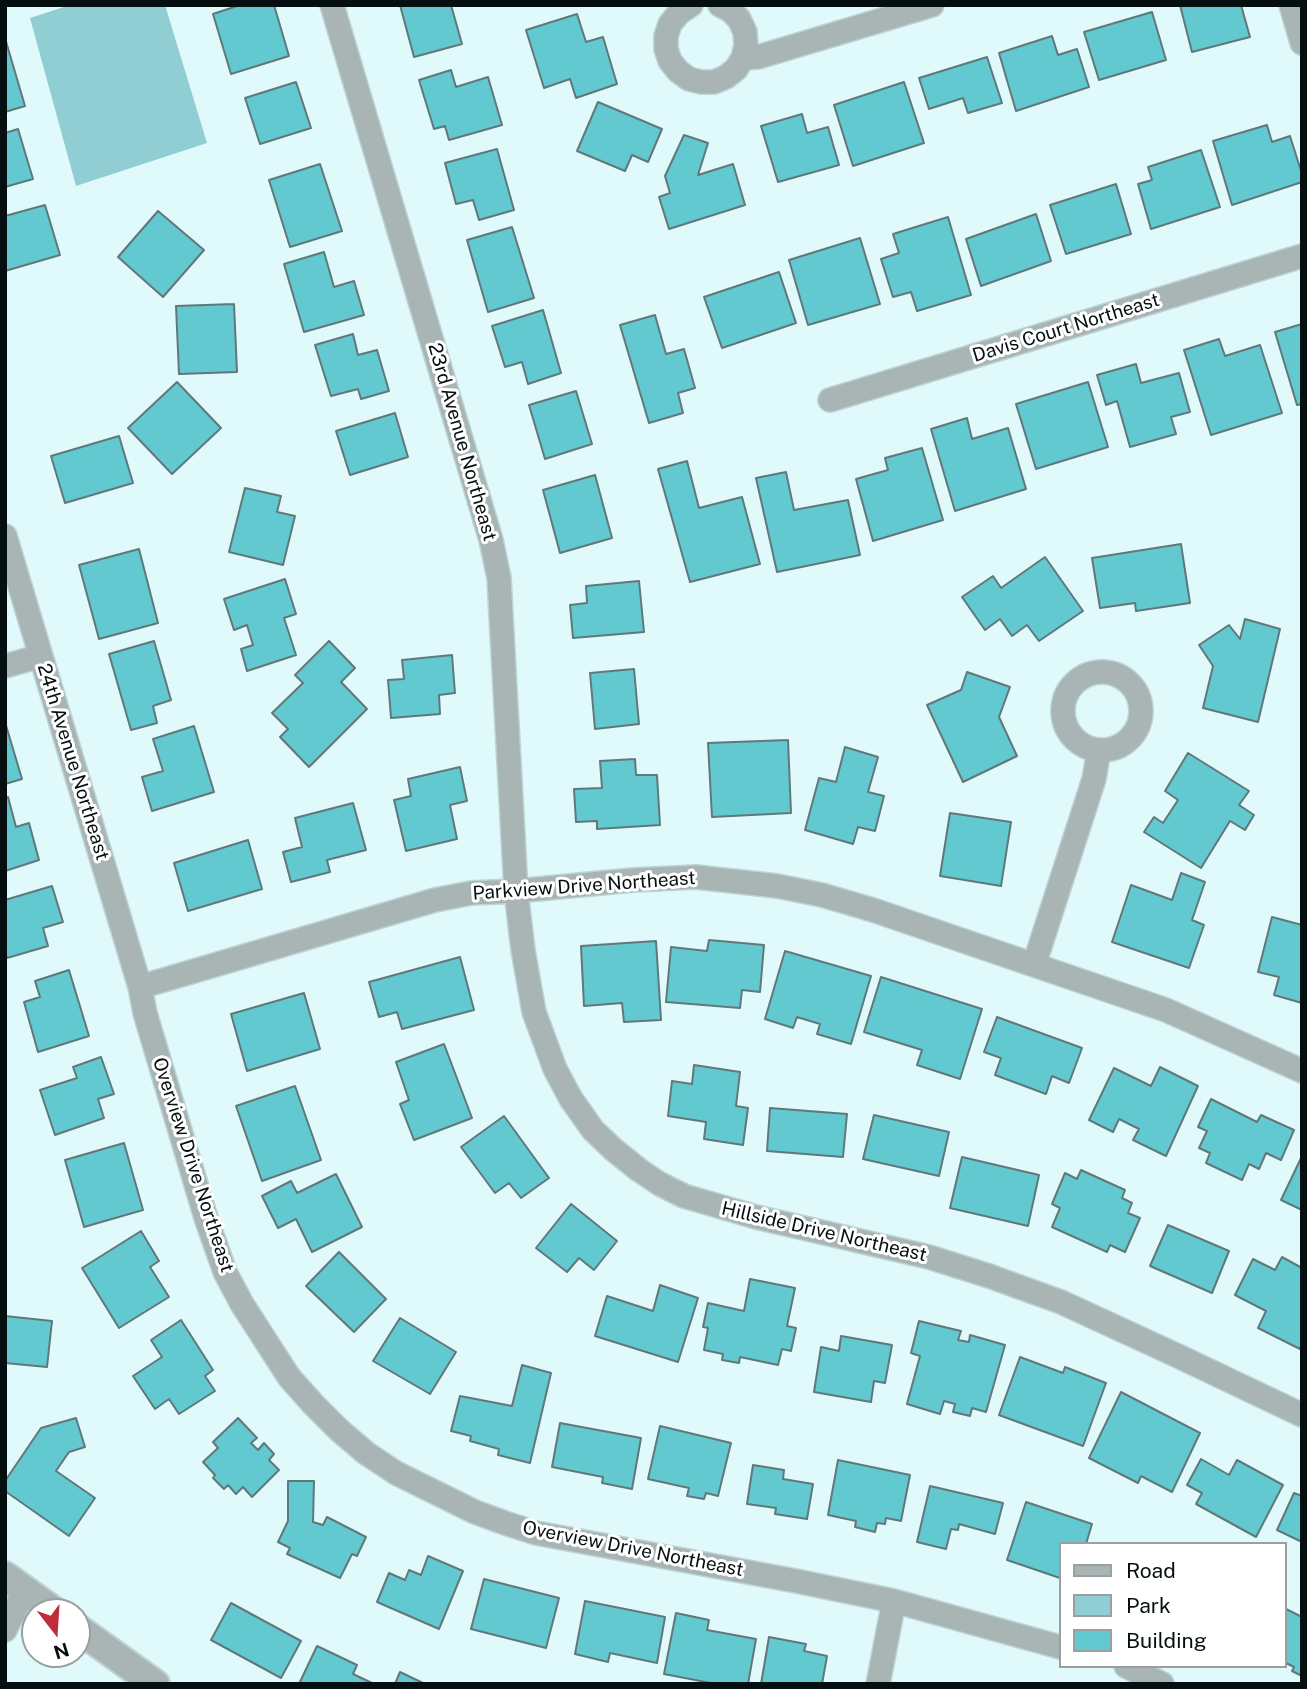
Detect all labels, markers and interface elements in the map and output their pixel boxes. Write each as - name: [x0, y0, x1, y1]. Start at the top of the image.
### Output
- street label: Davis Court Northeast: [970, 289, 1162, 367]
- street label: 23rd Avenue Northeast: [423, 340, 501, 544]
- street label: 24th Avenue Northeast: [32, 661, 114, 863]
- street label: Parkview Drive Northeast: [472, 867, 696, 905]
- street label: Overview Drive Northeast: [147, 1055, 239, 1275]
- street label: Hillside Drive Northeast: [719, 1197, 929, 1267]
- street label: Overview Drive Northeast: [521, 1516, 745, 1582]
- legend: [1058, 1542, 1286, 1668]
- text: Road: [1126, 1558, 1176, 1583]
- text: Park: [1126, 1593, 1171, 1618]
- north arrow: [21, 1598, 91, 1668]
- text: Building: [1126, 1628, 1207, 1653]
- text: N: [51, 1638, 72, 1664]

